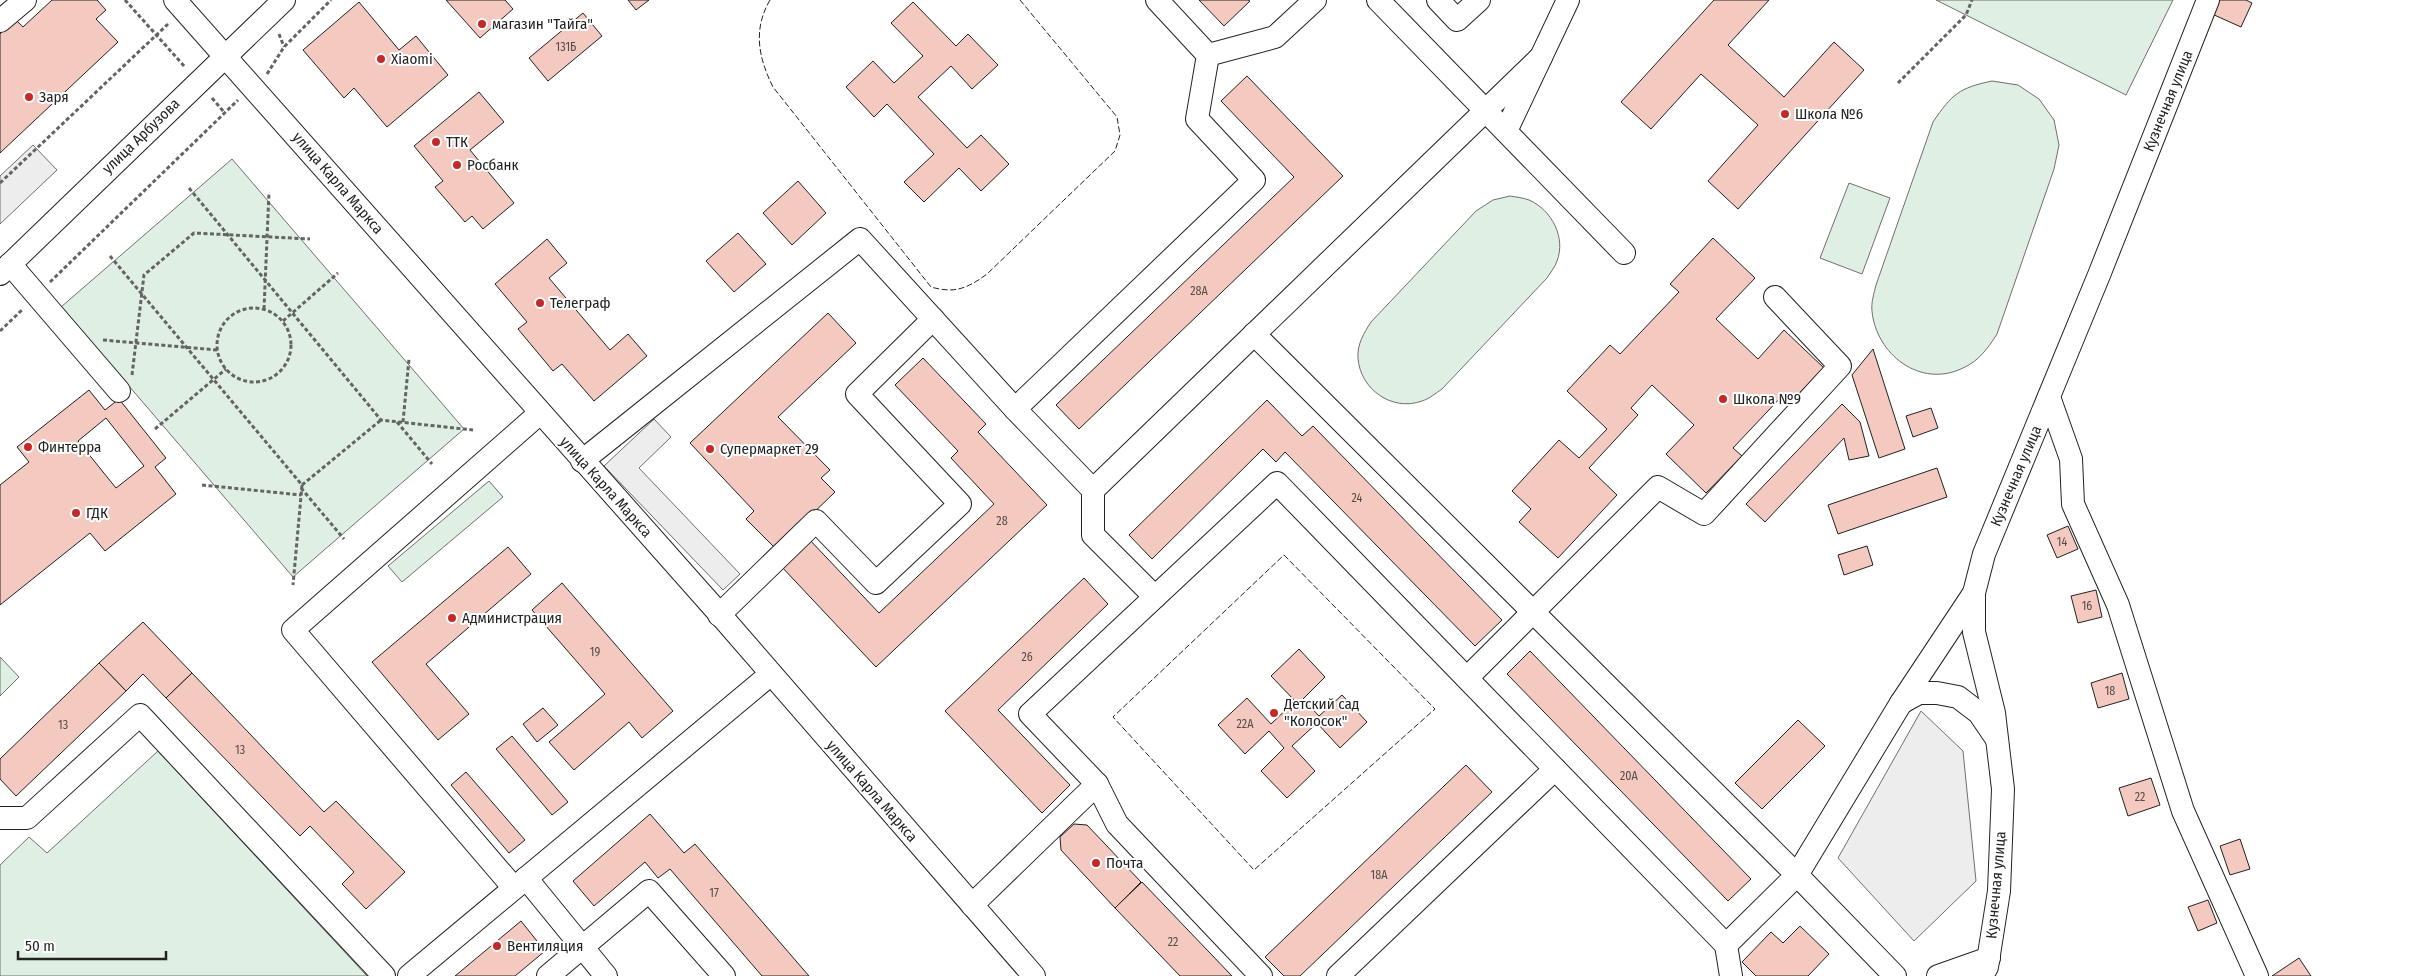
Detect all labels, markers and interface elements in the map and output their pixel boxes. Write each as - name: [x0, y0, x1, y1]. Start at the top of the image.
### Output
- place label: магазин "Тайга": [492, 15, 593, 33]
- marker: магазин "Тайга": [476, 18, 488, 30]
- house number: 131Б: [556, 40, 576, 54]
- street label: Кузнечная улица: [2139, 48, 2197, 154]
- place label: Xiaomi: [391, 50, 433, 68]
- marker: Xiaomi: [375, 53, 387, 65]
- place label: Заря: [39, 88, 69, 106]
- marker: Заря: [23, 91, 35, 103]
- street label: улица Арбузова: [99, 95, 183, 177]
- place label: Школа №6: [1795, 105, 1863, 123]
- marker: Школа №6: [1779, 108, 1791, 120]
- street label: улица Карла Маркса: [289, 128, 387, 238]
- place label: ТТК: [446, 133, 468, 151]
- marker: ТТК: [430, 136, 442, 148]
- place label: Росбанк: [467, 156, 519, 174]
- marker: Росбанк: [451, 159, 463, 171]
- house number: 28А: [1190, 284, 1208, 298]
- place label: Телеграф: [550, 294, 611, 312]
- marker: Телеграф: [534, 297, 546, 309]
- place label: Школа №9: [1733, 390, 1801, 408]
- marker: Школа №9: [1717, 393, 1729, 405]
- street label: Кузнечная улица: [1987, 423, 2045, 529]
- street label: улица Карла Маркса: [556, 433, 656, 541]
- place label: Финтерра: [38, 438, 101, 456]
- place label: Супермаркет 29: [720, 440, 819, 458]
- marker: Финтерра: [22, 441, 34, 453]
- marker: Супермаркет 29: [704, 443, 716, 455]
- house number: 24: [1352, 491, 1363, 505]
- place label: ГДК: [86, 504, 108, 522]
- marker: ГДК: [70, 507, 82, 519]
- house number: 28: [996, 514, 1008, 528]
- house number: 14: [2057, 535, 2067, 549]
- house number: 16: [2082, 599, 2092, 613]
- place label: Администрация: [462, 609, 562, 627]
- marker: Администрация: [446, 612, 458, 624]
- house number: 19: [590, 645, 600, 659]
- house number: 26: [1021, 650, 1033, 664]
- house number: 18: [2105, 684, 2115, 698]
- place label: Детский сад "Колосок": [1283, 695, 1359, 730]
- marker: Детский сад "Колосок": [1268, 707, 1280, 719]
- house number: 22А: [1237, 717, 1254, 731]
- house number: 13: [58, 718, 68, 732]
- street label: улица Карла Маркса: [823, 736, 921, 846]
- house number: 13: [235, 743, 245, 757]
- house number: 20А: [1620, 769, 1639, 783]
- house number: 22: [2135, 790, 2145, 804]
- street label: Кузнечная улица: [1982, 831, 2010, 939]
- place label: Почта: [1106, 854, 1143, 872]
- marker: Почта: [1090, 857, 1102, 869]
- house number: 18А: [1371, 868, 1388, 882]
- house number: 17: [709, 886, 719, 900]
- scale bar: [18, 928, 165, 960]
- house number: 22: [1168, 935, 1178, 949]
- text: 50 m: [25, 937, 55, 955]
- place label: Вентиляция: [507, 937, 583, 955]
- marker: Вентиляция: [491, 940, 503, 952]

